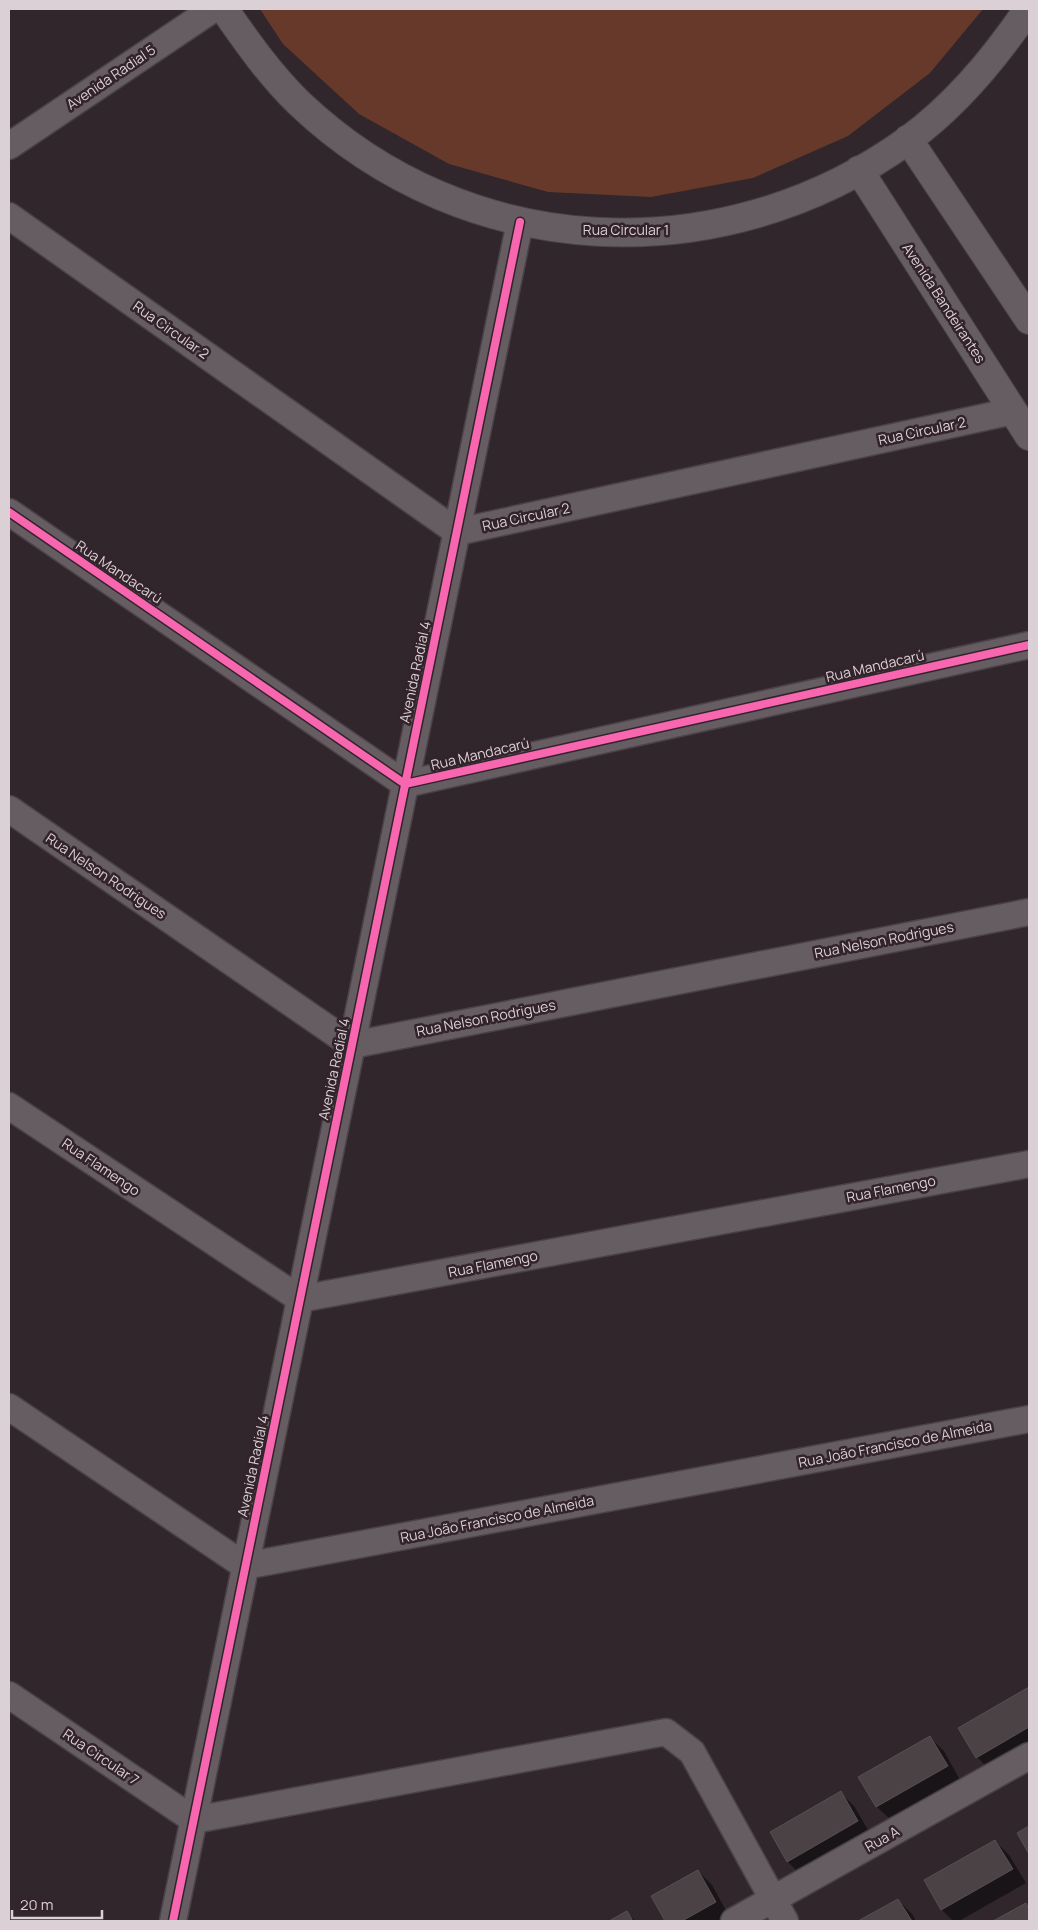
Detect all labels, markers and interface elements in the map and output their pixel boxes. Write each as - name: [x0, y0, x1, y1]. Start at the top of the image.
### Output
- street label: Avenida Radial 5: [62, 40, 159, 113]
- street label: Rua Circular 1: [583, 220, 669, 239]
- street label: Avenida Bandeirantes: [898, 239, 990, 366]
- street label: Rua Circular 2: [129, 296, 213, 363]
- street label: Rua Circular 2: [876, 412, 967, 449]
- street label: Rua Circular 2: [480, 498, 571, 535]
- street label: Rua Mandacarú: [72, 536, 166, 608]
- street label: Avenida Radial 4: [394, 619, 435, 725]
- street label: Rua Mandacarú: [824, 645, 926, 686]
- street label: Rua Mandacarú: [429, 733, 531, 774]
- street label: Rua Nelson Rodrigues: [42, 828, 170, 923]
- street label: Rua Nelson Rodrigues: [813, 917, 955, 962]
- street label: Rua Nelson Rodrigues: [415, 995, 557, 1040]
- street label: Avenida Radial 4: [313, 1016, 354, 1122]
- street label: Rua Flamengo: [58, 1133, 144, 1200]
- street label: Rua Flamengo: [845, 1171, 937, 1206]
- street label: Rua Flamengo: [447, 1246, 539, 1281]
- street label: Avenida Radial 4: [232, 1413, 273, 1519]
- street label: Rua João Francisco de Almeida: [797, 1415, 993, 1472]
- street label: Rua João Francisco de Almeida: [399, 1490, 595, 1547]
- street label: Rua Circular 7: [60, 1724, 143, 1789]
- street label: Rua A: [861, 1821, 902, 1856]
- scale bar: [12, 1888, 102, 1920]
- text: 20 m: [20, 1894, 53, 1915]

